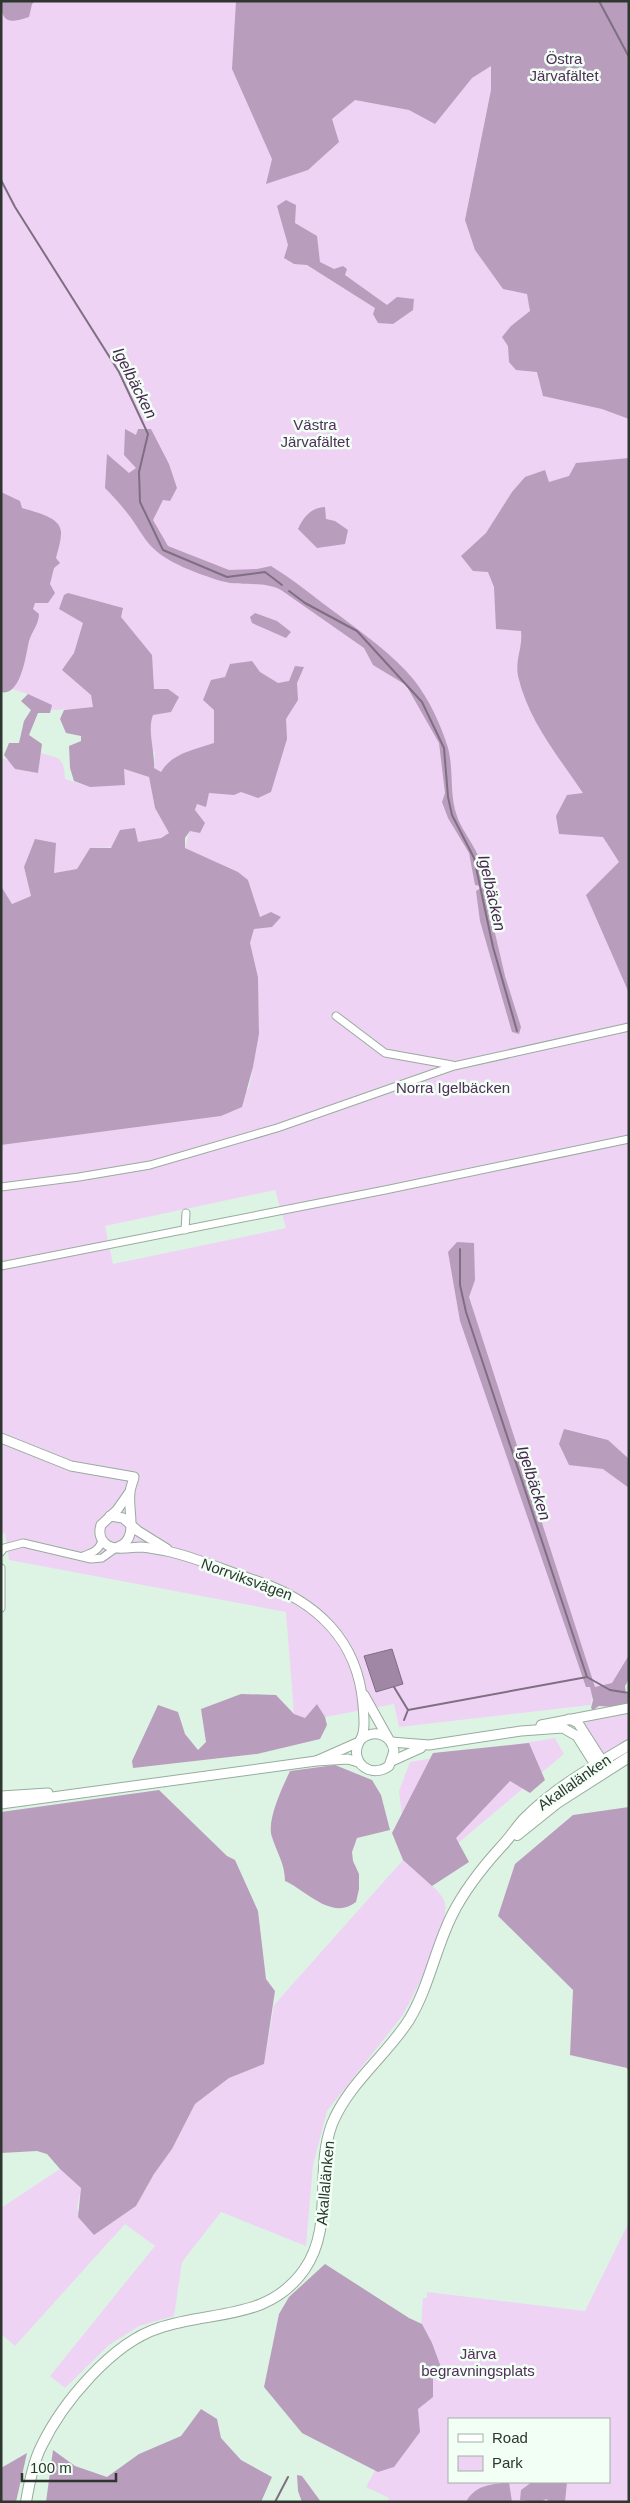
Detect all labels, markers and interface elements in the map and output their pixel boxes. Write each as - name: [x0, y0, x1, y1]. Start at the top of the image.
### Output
- park label: Östra Järvafältet: [529, 50, 599, 84]
- water label: Igelbäcken: [110, 345, 160, 421]
- park label: Västra Järvafältet: [280, 416, 350, 450]
- water label: Igelbäcken: [475, 853, 509, 933]
- park label: Norra Igelbäcken: [396, 1079, 510, 1096]
- water label: Igelbäcken: [514, 1444, 554, 1523]
- street label: Norrviksvägen: [199, 1555, 295, 1603]
- street label: Akallalänken: [534, 1751, 614, 1813]
- street label: Akallalänken: [313, 2140, 337, 2226]
- park label: Järva begravningsplats: [421, 2345, 535, 2379]
- legend: [448, 2418, 610, 2483]
- text: Road: [492, 2429, 528, 2446]
- scale bar: [22, 2450, 116, 2482]
- text: Park: [492, 2454, 523, 2471]
- text: 100 m: [30, 2459, 72, 2476]

